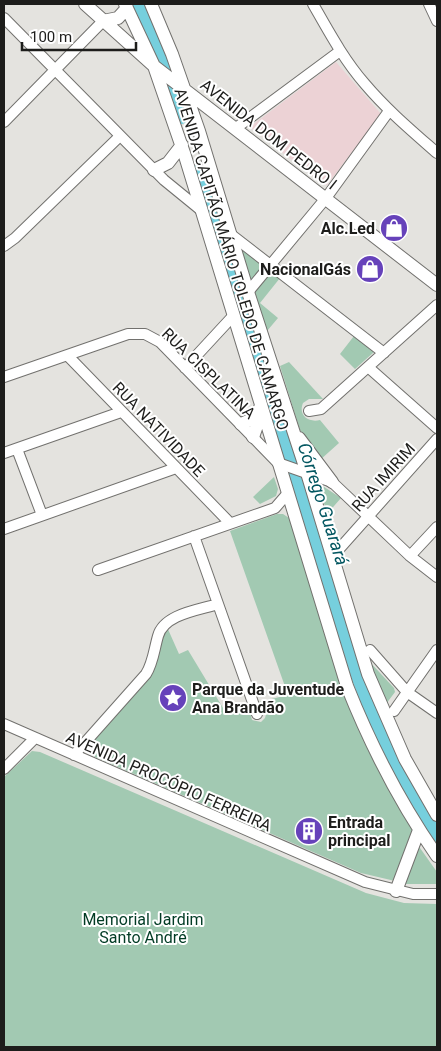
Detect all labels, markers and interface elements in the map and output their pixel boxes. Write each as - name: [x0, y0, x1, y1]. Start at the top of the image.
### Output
- scale bar: [22, 20, 136, 52]
- text: 100 m: [30, 28, 72, 46]
- street label: AVENIDA DOM PEDRO I: [197, 75, 341, 194]
- street label: AVENIDA CAPITÃO MÁRIO TOLEDO DE CAMARGO: [170, 86, 294, 432]
- shop icon: Alc.Led: [379, 213, 409, 243]
- place label: Alc.Led: [321, 219, 375, 238]
- shop icon: NacionalGás: [355, 254, 385, 284]
- place label: NacionalGás: [260, 260, 351, 279]
- street label: RUA CISPLATINA: [158, 324, 260, 423]
- street label: RUA NATIVIDADE: [109, 378, 209, 481]
- street label: RUA IMIRIM: [348, 439, 419, 515]
- water label: Córrego Guarará: [294, 440, 353, 568]
- place label: Parque da Juventude Ana Brandão: [192, 680, 345, 717]
- place icon: Parque da Juventude Ana Brandão: [158, 683, 188, 713]
- street label: AVENIDA PROCÓPIO FERREIRA: [63, 727, 275, 836]
- place label: Entrada principal: [328, 813, 390, 850]
- building icon: Entrada principal: [294, 816, 324, 846]
- park label: Memorial Jardim Santo André: [82, 910, 204, 947]

